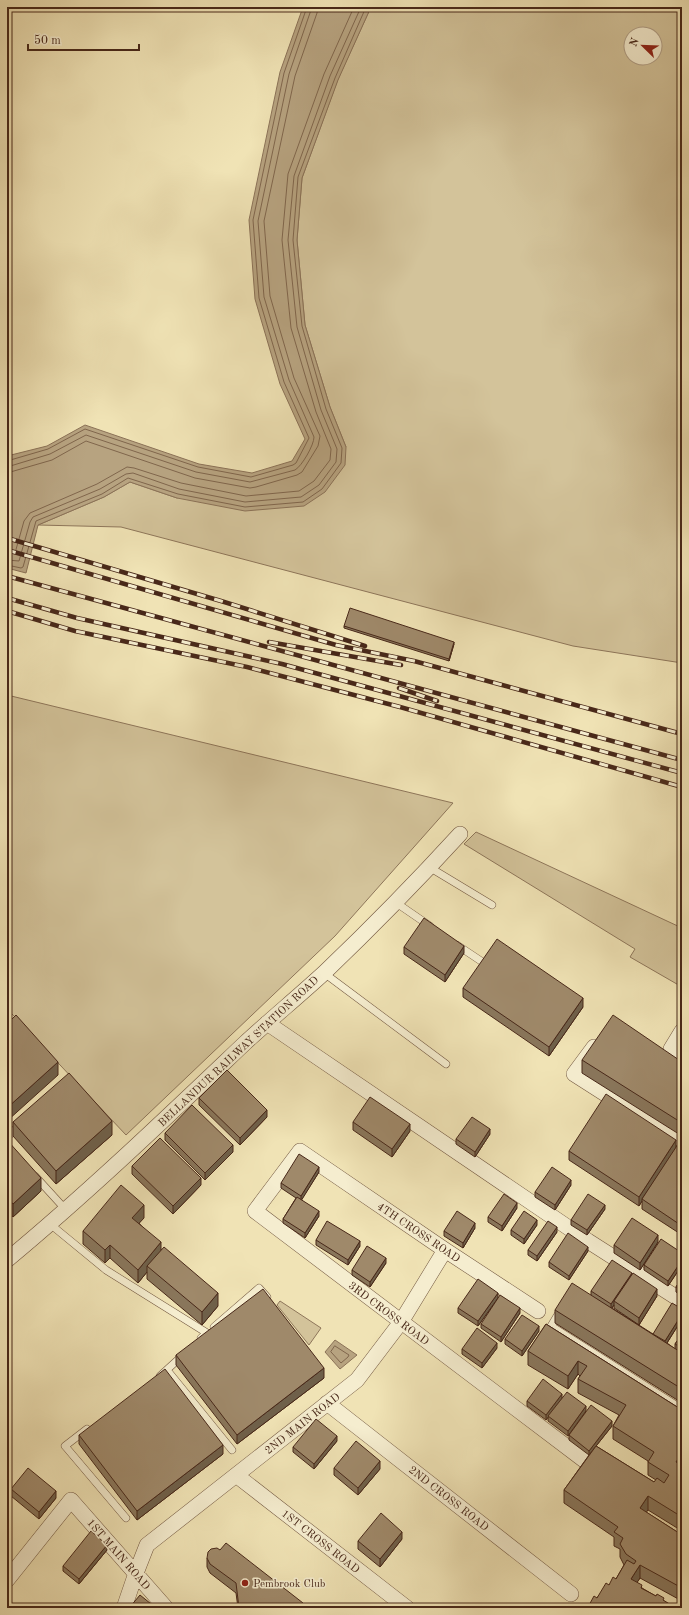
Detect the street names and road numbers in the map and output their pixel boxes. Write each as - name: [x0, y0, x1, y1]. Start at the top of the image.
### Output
- street label: BELLANDUR RAILWAY STATION ROAD: [157, 975, 322, 1129]
- street label: 4TH CROSS ROAD: [375, 1201, 462, 1265]
- street label: 3RD CROSS ROAD: [346, 1280, 431, 1348]
- street label: 2ND MAIN ROAD: [263, 1391, 343, 1457]
- street label: 2ND CROSS ROAD: [406, 1465, 490, 1534]
- street label: 1ST CROSS ROAD: [279, 1508, 361, 1576]
- street label: 1ST MAIN ROAD: [84, 1518, 152, 1593]

